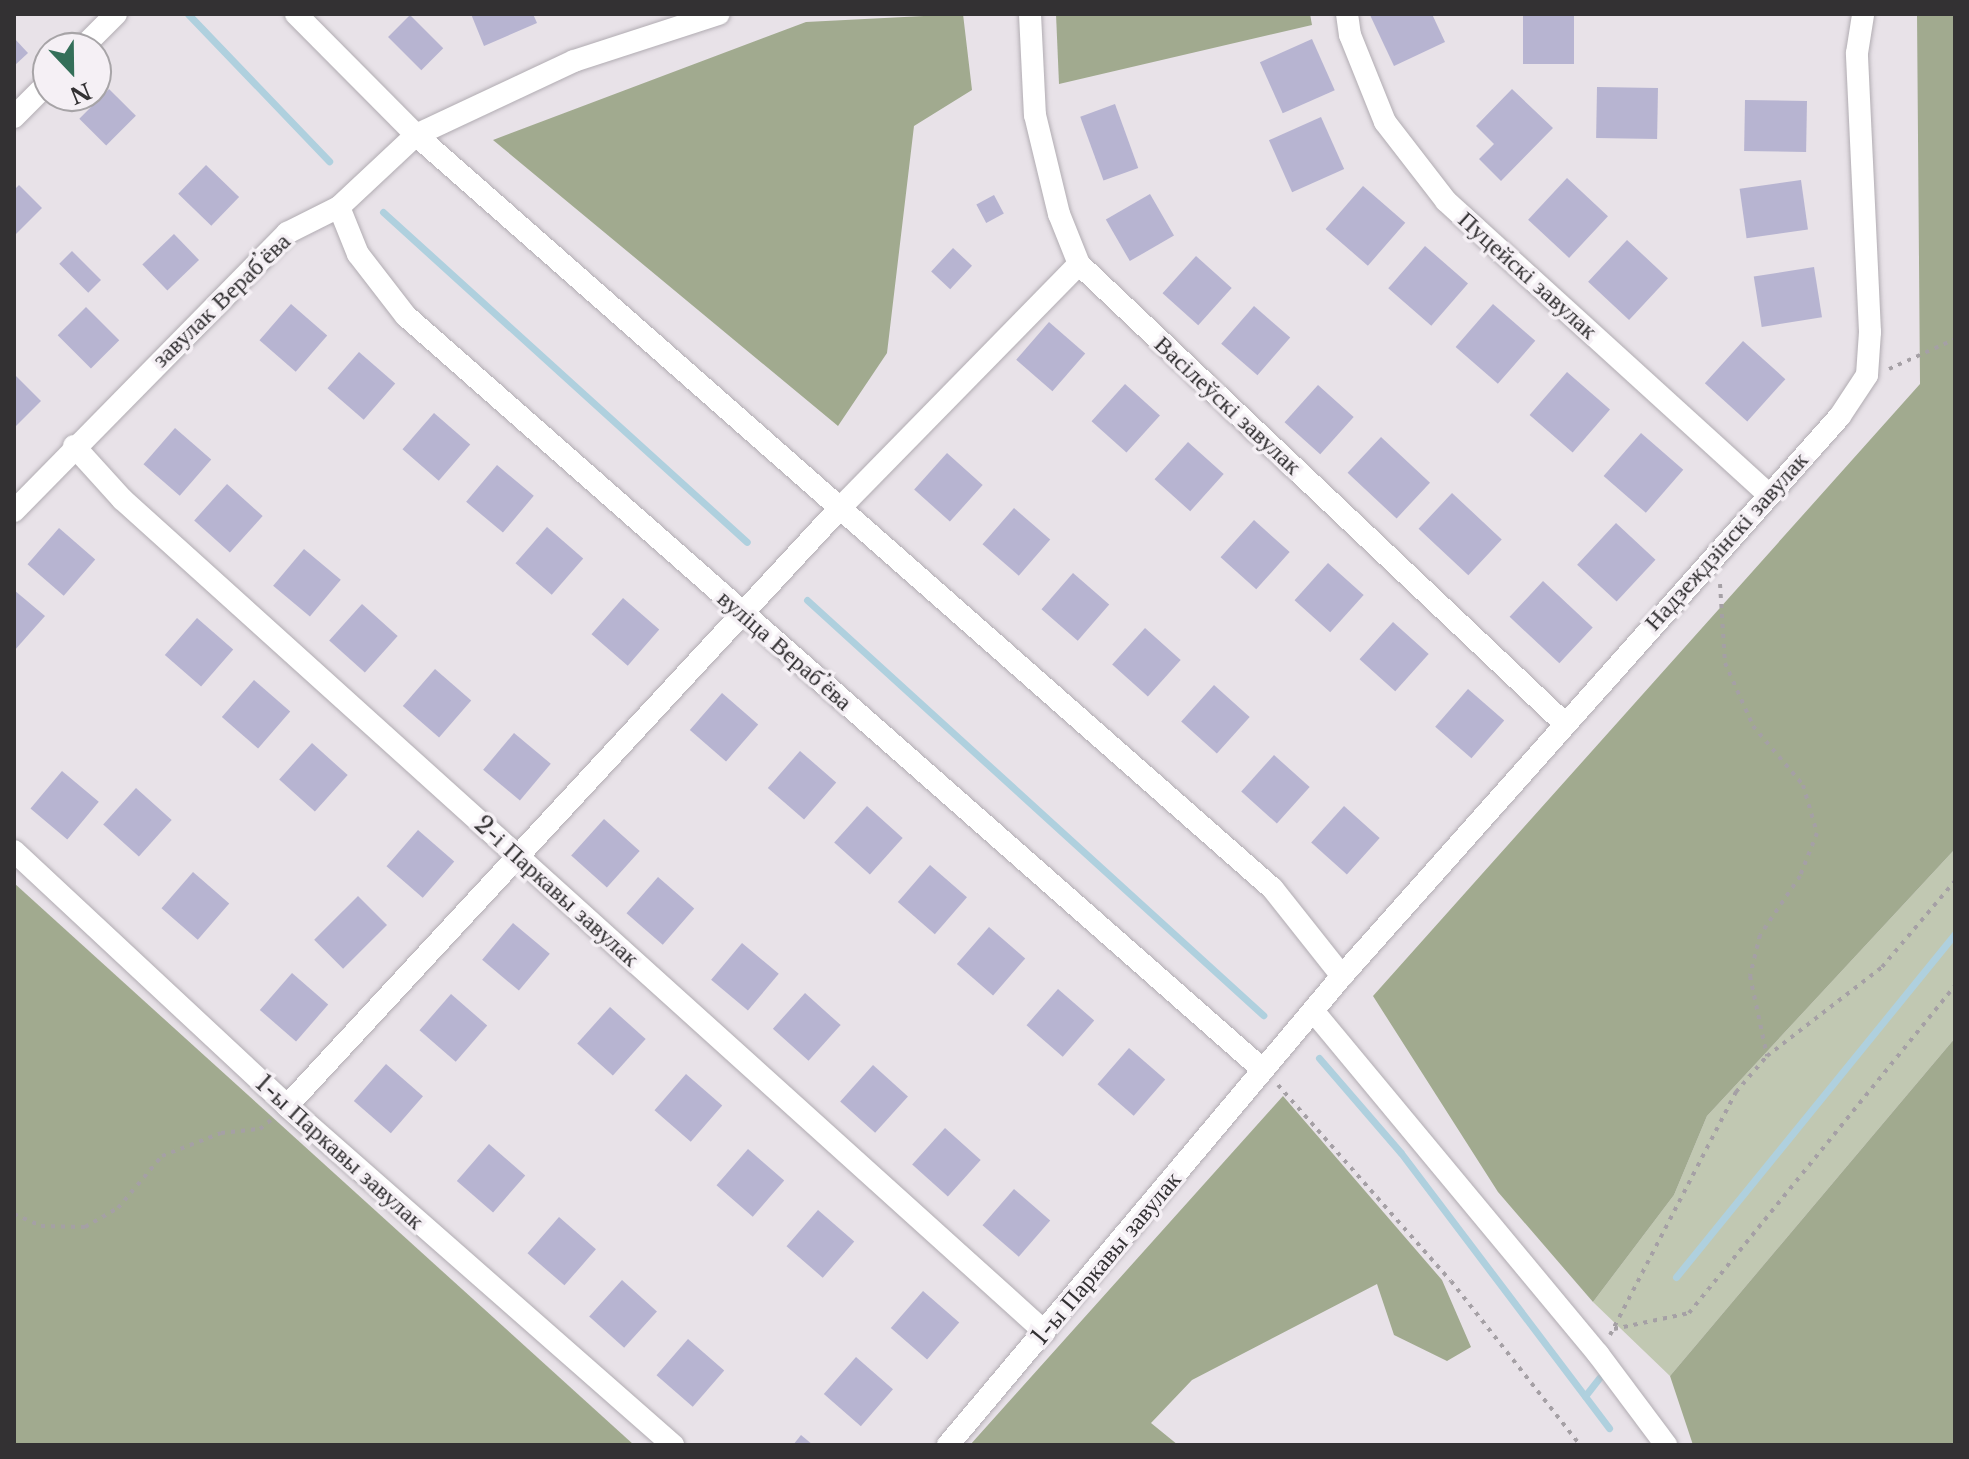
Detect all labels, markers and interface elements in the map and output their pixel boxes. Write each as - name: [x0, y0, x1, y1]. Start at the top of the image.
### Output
- north arrow: [32, 32, 112, 112]
- text: N: [66, 76, 95, 109]
- street label: Пуцейскі завулак: [1452, 205, 1604, 345]
- street label: завулак Верабʼёва: [146, 227, 296, 373]
- street label: Васілеўскі завулак: [1149, 330, 1307, 480]
- street label: Надзеждзінскі завулак: [1638, 446, 1814, 636]
- street label: вуліца Верабʼёва: [712, 584, 858, 716]
- street label: 2-і Паркавы завулак: [469, 810, 645, 972]
- street label: 1-ы Паркавы завулак: [250, 1069, 430, 1235]
- street label: 1-ы Паркавы завулак: [1025, 1166, 1187, 1350]

